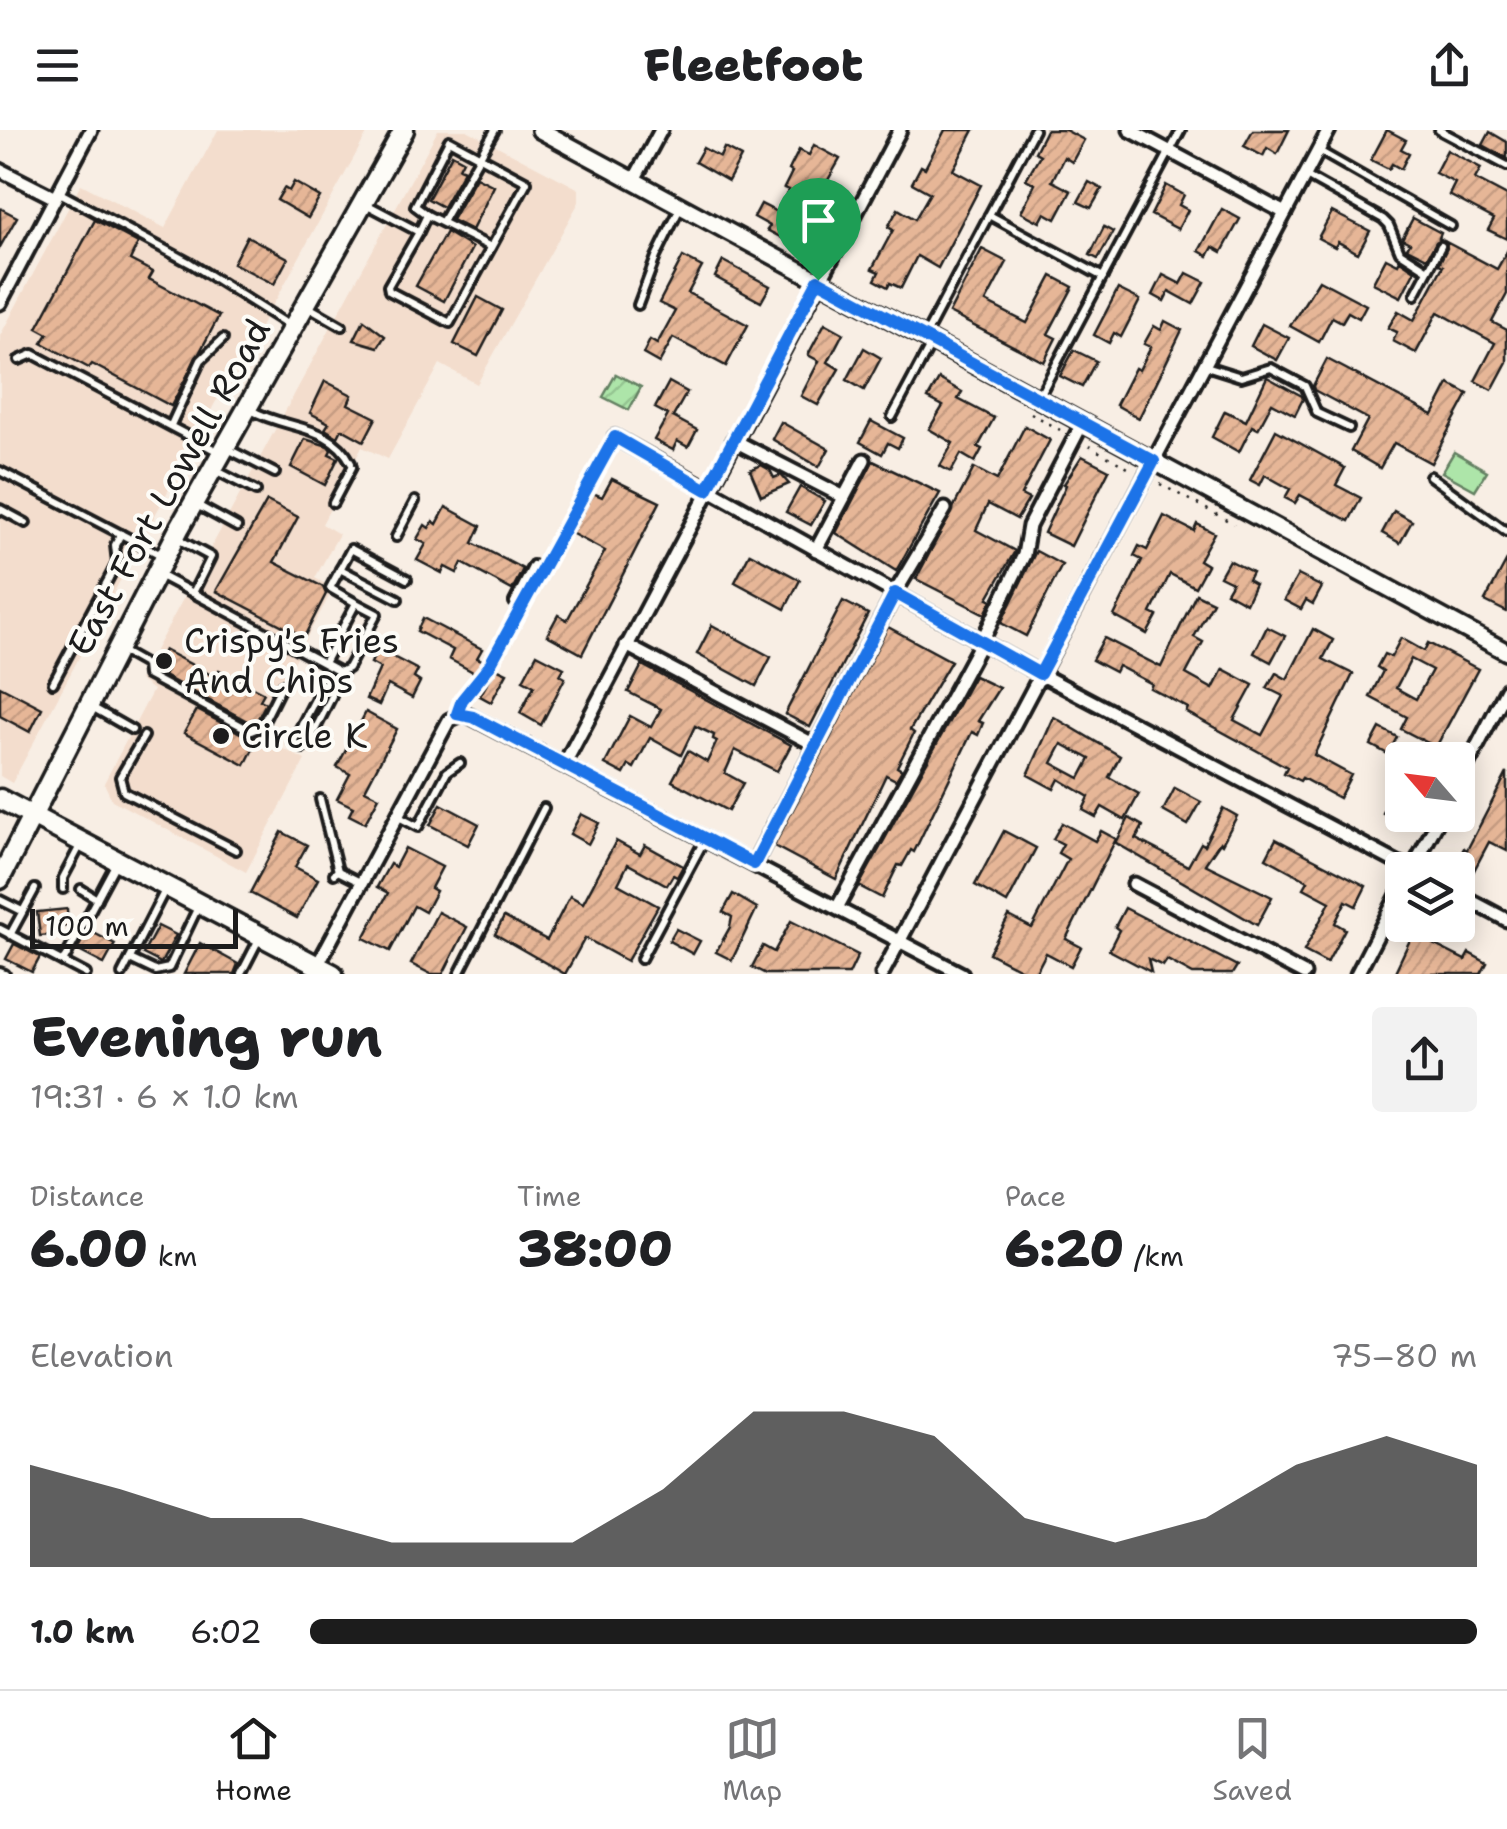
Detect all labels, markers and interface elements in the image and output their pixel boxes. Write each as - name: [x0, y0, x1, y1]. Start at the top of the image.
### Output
- text: Fleetfoot: [644, 35, 863, 95]
- icon: menu: [30, 38, 85, 93]
- icon: share: [1422, 38, 1477, 93]
- pin: [776, 178, 861, 281]
- icon: arrive: [791, 193, 846, 248]
- street label: East Fort Lowell Road: [56, 310, 281, 663]
- place label: Crispy's Fries And Chips: [184, 617, 399, 704]
- marker: Crispy's Fries And Chips: [153, 650, 175, 672]
- place label: Circle K: [241, 712, 368, 759]
- marker: Circle K: [210, 725, 232, 747]
- north arrow: [1385, 742, 1475, 832]
- map controls: [1385, 742, 1475, 942]
- button: layers: [1385, 852, 1475, 942]
- scale bar: [30, 904, 238, 948]
- text: 100 m: [45, 907, 129, 945]
- text: Evening run: [30, 1000, 382, 1074]
- button: share: [1372, 1007, 1477, 1112]
- text: 19:31 · 6 × 1.0 km: [30, 1075, 299, 1118]
- text: Distance: [30, 1177, 145, 1215]
- text: Time: [517, 1177, 582, 1215]
- text: Pace: [1005, 1177, 1066, 1215]
- text: 6.00: [30, 1215, 148, 1282]
- text: 38:00: [517, 1215, 673, 1282]
- text: 6:20: [1005, 1215, 1124, 1282]
- text: km: [148, 1237, 197, 1275]
- text: /km: [1124, 1237, 1184, 1275]
- text: Elevation: [30, 1334, 173, 1377]
- text: 75–80 m: [1331, 1334, 1477, 1377]
- text: 1.0 km: [30, 1610, 135, 1653]
- text: 6:02: [190, 1610, 262, 1653]
- tab: Home: [215, 1711, 292, 1809]
- tab: Map: [722, 1711, 782, 1809]
- tab: Saved: [1212, 1711, 1292, 1809]

